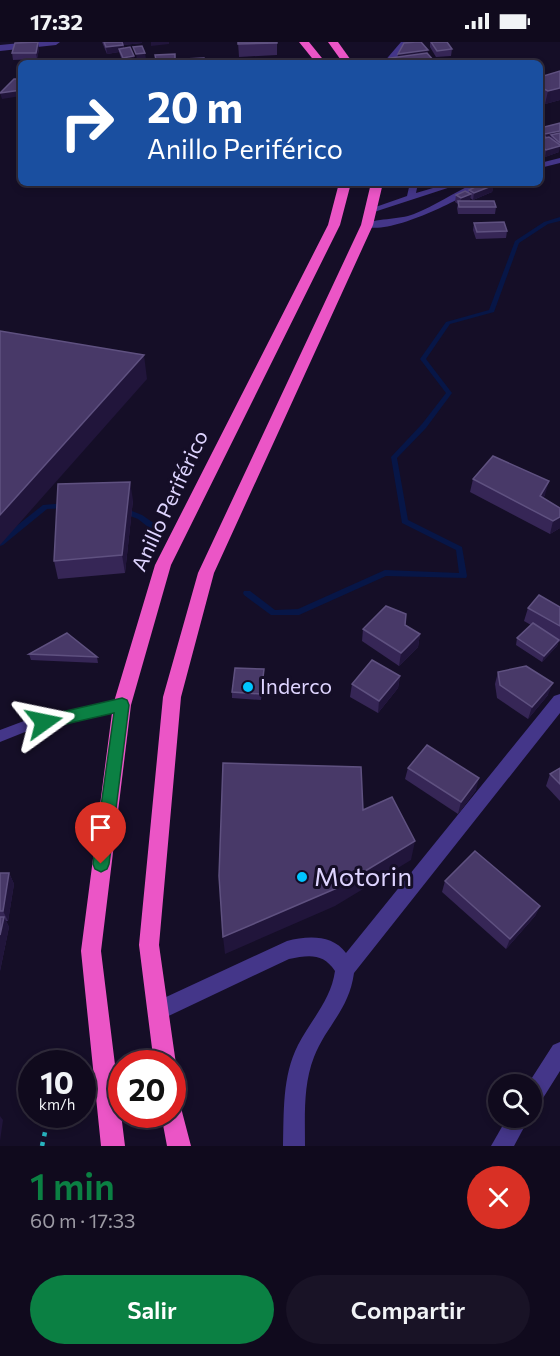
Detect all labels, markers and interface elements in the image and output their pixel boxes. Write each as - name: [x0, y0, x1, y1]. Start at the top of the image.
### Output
- text: 17:32: [30, 8, 83, 35]
- text: 20 m: [147, 80, 243, 132]
- icon: right: [48, 84, 126, 162]
- text: Anillo Periférico: [147, 132, 343, 165]
- street label: Anillo Periférico: [125, 426, 212, 575]
- place label: Inderco: [260, 673, 332, 698]
- marker: Inderco: [241, 680, 255, 694]
- position arrow: [12, 690, 76, 754]
- pin: [75, 802, 126, 864]
- icon: arrive: [84, 811, 117, 844]
- place label: Motorin: [314, 860, 412, 891]
- marker: Motorin: [295, 870, 309, 884]
- speed limit sign: 20: [108, 1050, 186, 1128]
- text: 10: [40, 1063, 74, 1100]
- map controls: [488, 1074, 542, 1128]
- button: search: [488, 1074, 542, 1128]
- text: km/h: [39, 1095, 75, 1113]
- text: 1 min: [30, 1163, 115, 1207]
- button: close: [467, 1166, 530, 1229]
- text: 60 m · 17:33: [30, 1208, 135, 1232]
- button: Salir: [30, 1275, 274, 1344]
- button: Compartir: [286, 1275, 530, 1344]

